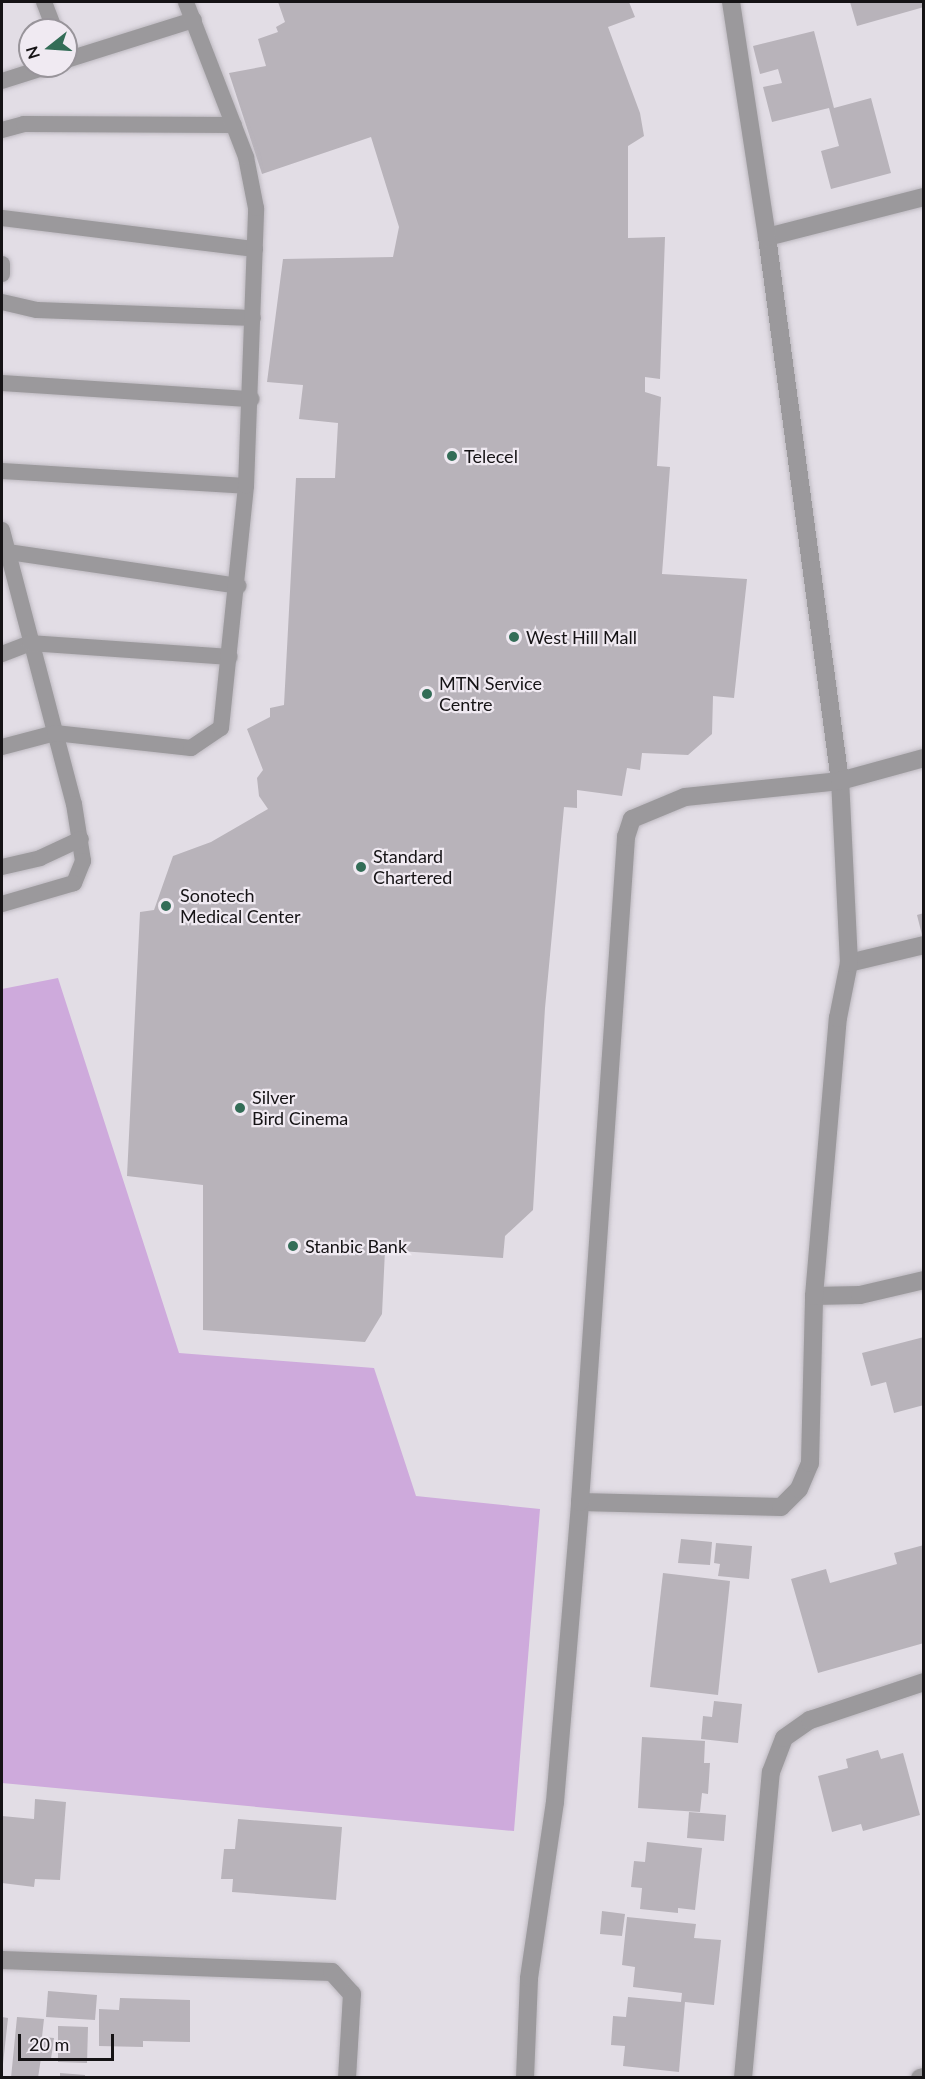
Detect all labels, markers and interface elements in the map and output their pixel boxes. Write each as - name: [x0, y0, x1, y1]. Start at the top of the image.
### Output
- north arrow: [18, 18, 78, 78]
- text: N: [21, 44, 43, 62]
- place label: Telecel: [464, 445, 518, 467]
- marker: Telecel: [445, 449, 459, 463]
- place label: West Hill Mall: [526, 626, 637, 648]
- marker: West Hill Mall: [507, 630, 521, 644]
- place label: MTN Service Centre: [439, 673, 542, 716]
- marker: MTN Service Centre: [420, 687, 434, 701]
- place label: Standard Chartered: [373, 846, 452, 888]
- marker: Standard Chartered: [354, 860, 368, 874]
- place label: Sonotech Medical Center: [180, 885, 300, 928]
- marker: Sonotech Medical Center: [157, 897, 175, 915]
- place label: Silver Bird Cinema: [252, 1087, 348, 1130]
- marker: Silver Bird Cinema: [233, 1101, 247, 1115]
- place label: Stanbic Bank: [305, 1235, 407, 1257]
- marker: Stanbic Bank: [286, 1239, 300, 1253]
- scale bar: [21, 2022, 117, 2060]
- text: 20 m: [29, 2033, 69, 2055]

